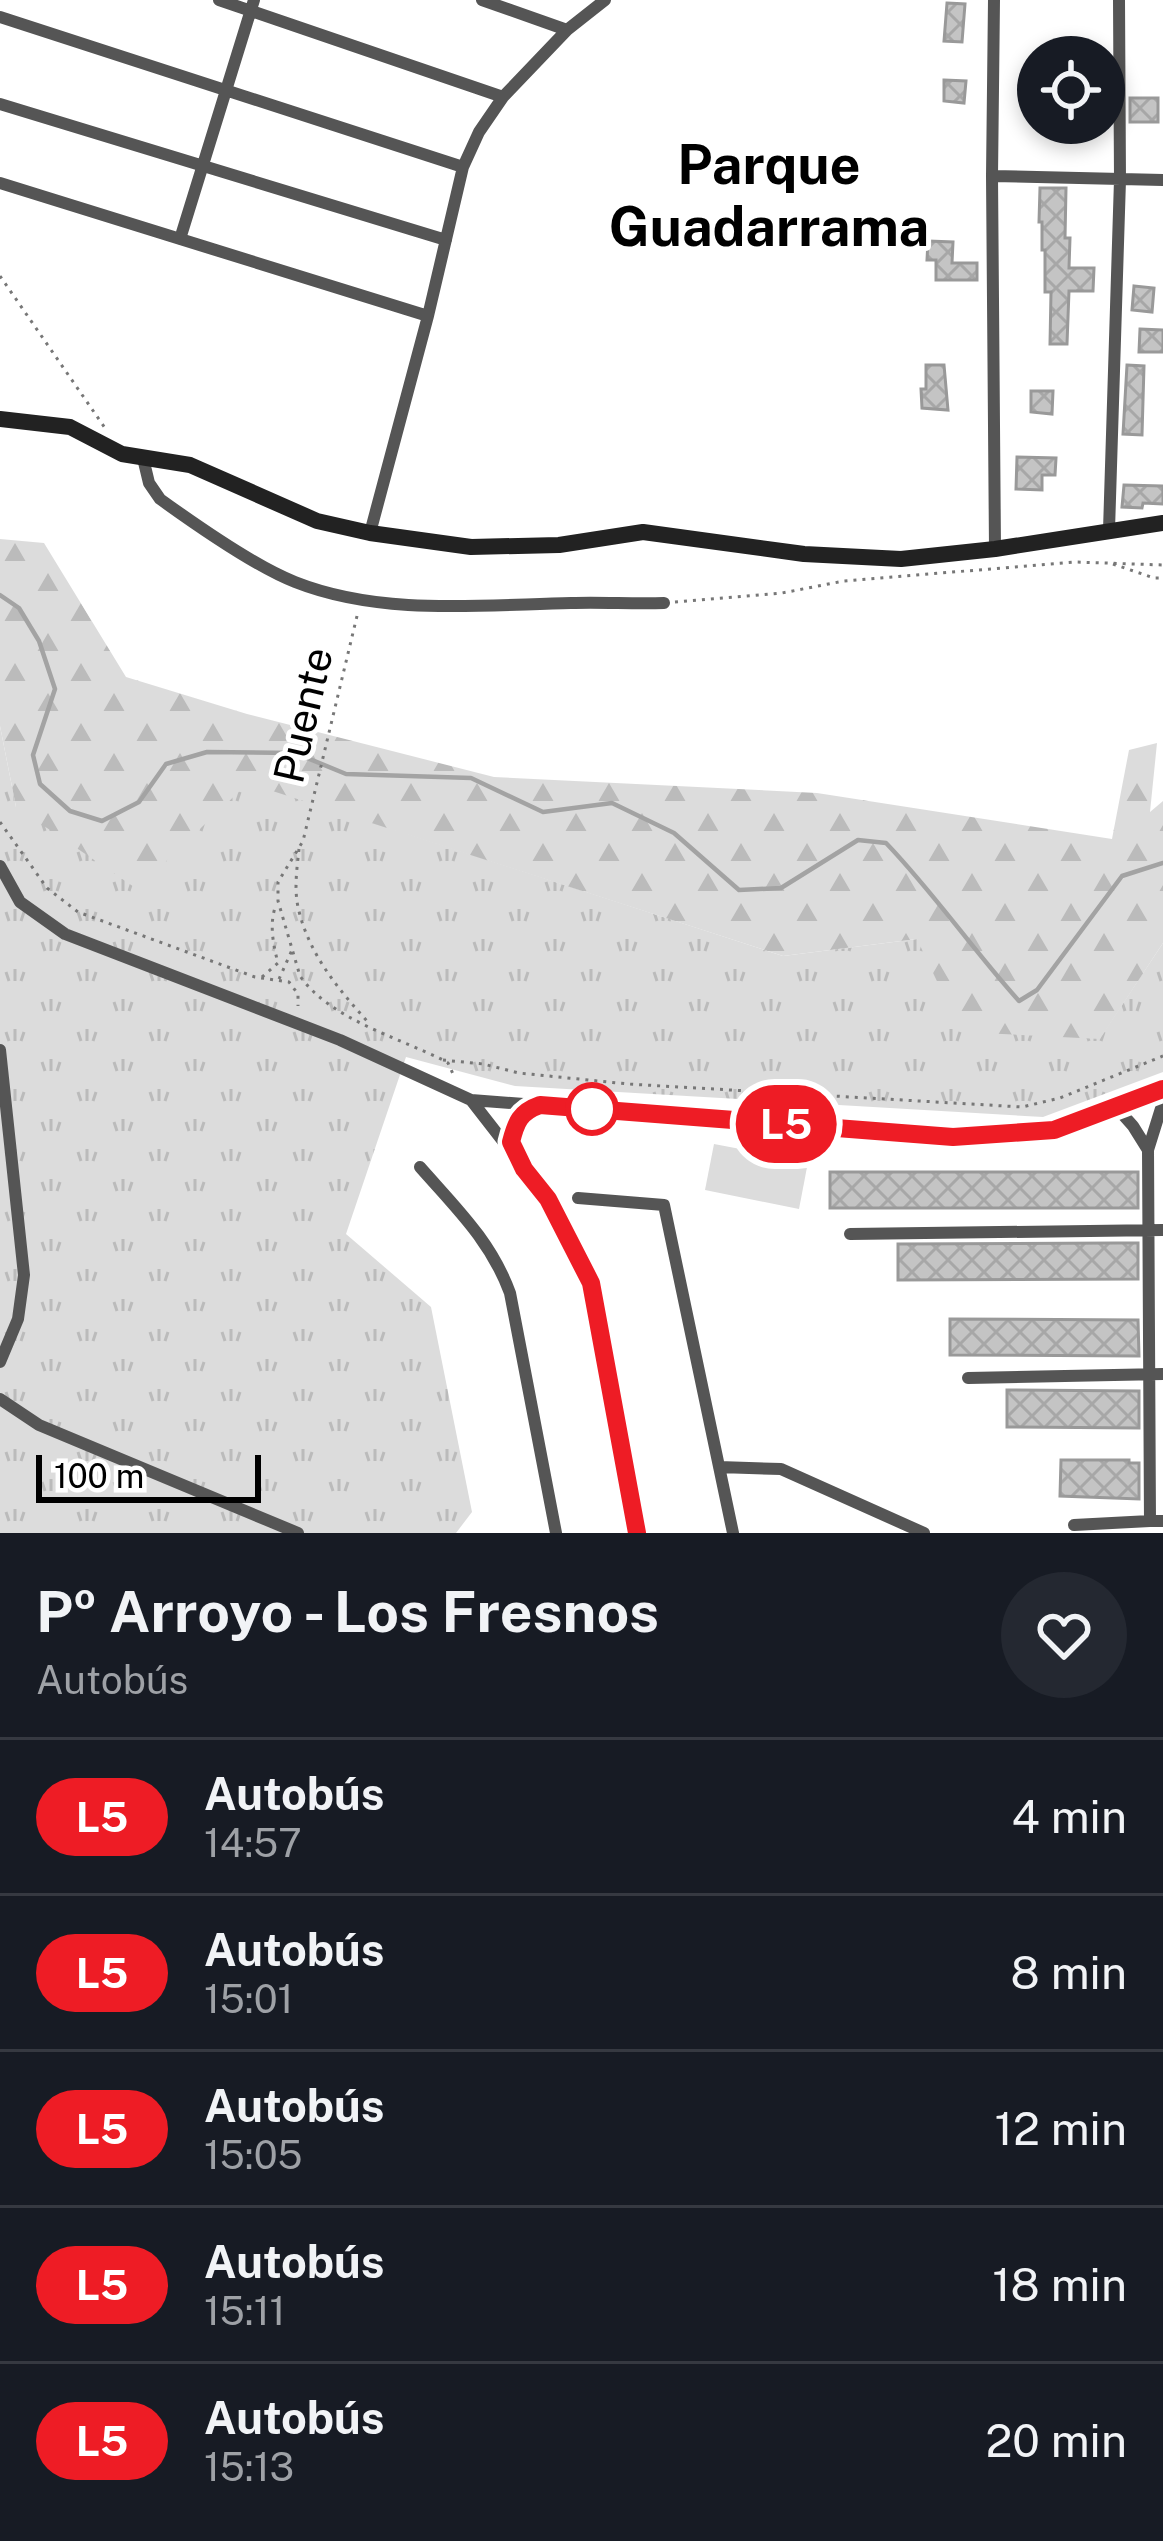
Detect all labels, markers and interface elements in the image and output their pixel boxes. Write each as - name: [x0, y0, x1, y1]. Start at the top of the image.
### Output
- map controls: [1017, 36, 1125, 144]
- button: locate: [1017, 36, 1125, 144]
- district label: Parque Guadarrama: [609, 133, 929, 258]
- street label: Puente: [263, 642, 342, 787]
- unlabelled marker: [567, 1084, 617, 1134]
- line badge: L5: [732, 1085, 840, 1163]
- text: L5: [760, 1099, 812, 1148]
- scale bar: [36, 1449, 261, 1502]
- text: 100 m: [54, 1457, 144, 1495]
- button: heart: [1001, 1572, 1127, 1698]
- text: Pº Arroyo - Los Fresnos: [36, 1578, 659, 1645]
- text: Autobús: [36, 1657, 188, 1703]
- text: Autobús: [204, 1767, 385, 1820]
- text: 4 min: [1011, 1790, 1127, 1843]
- text: L5: [76, 1792, 128, 1841]
- text: 14:57: [204, 1820, 302, 1866]
- text: Autobús: [204, 1923, 385, 1976]
- text: 8 min: [1011, 1946, 1127, 1999]
- text: L5: [76, 1948, 128, 1997]
- text: 15:01: [204, 1976, 293, 2022]
- text: Autobús: [204, 2079, 385, 2132]
- text: 12 min: [995, 2102, 1127, 2155]
- text: L5: [76, 2104, 128, 2153]
- text: 15:05: [204, 2132, 303, 2178]
- text: Autobús: [204, 2235, 385, 2288]
- text: 18 min: [992, 2258, 1127, 2311]
- text: L5: [76, 2260, 128, 2309]
- text: 15:11: [204, 2288, 285, 2334]
- text: Autobús: [204, 2391, 385, 2444]
- text: 20 min: [985, 2414, 1127, 2467]
- text: L5: [76, 2416, 128, 2465]
- text: 15:13: [204, 2444, 294, 2490]

